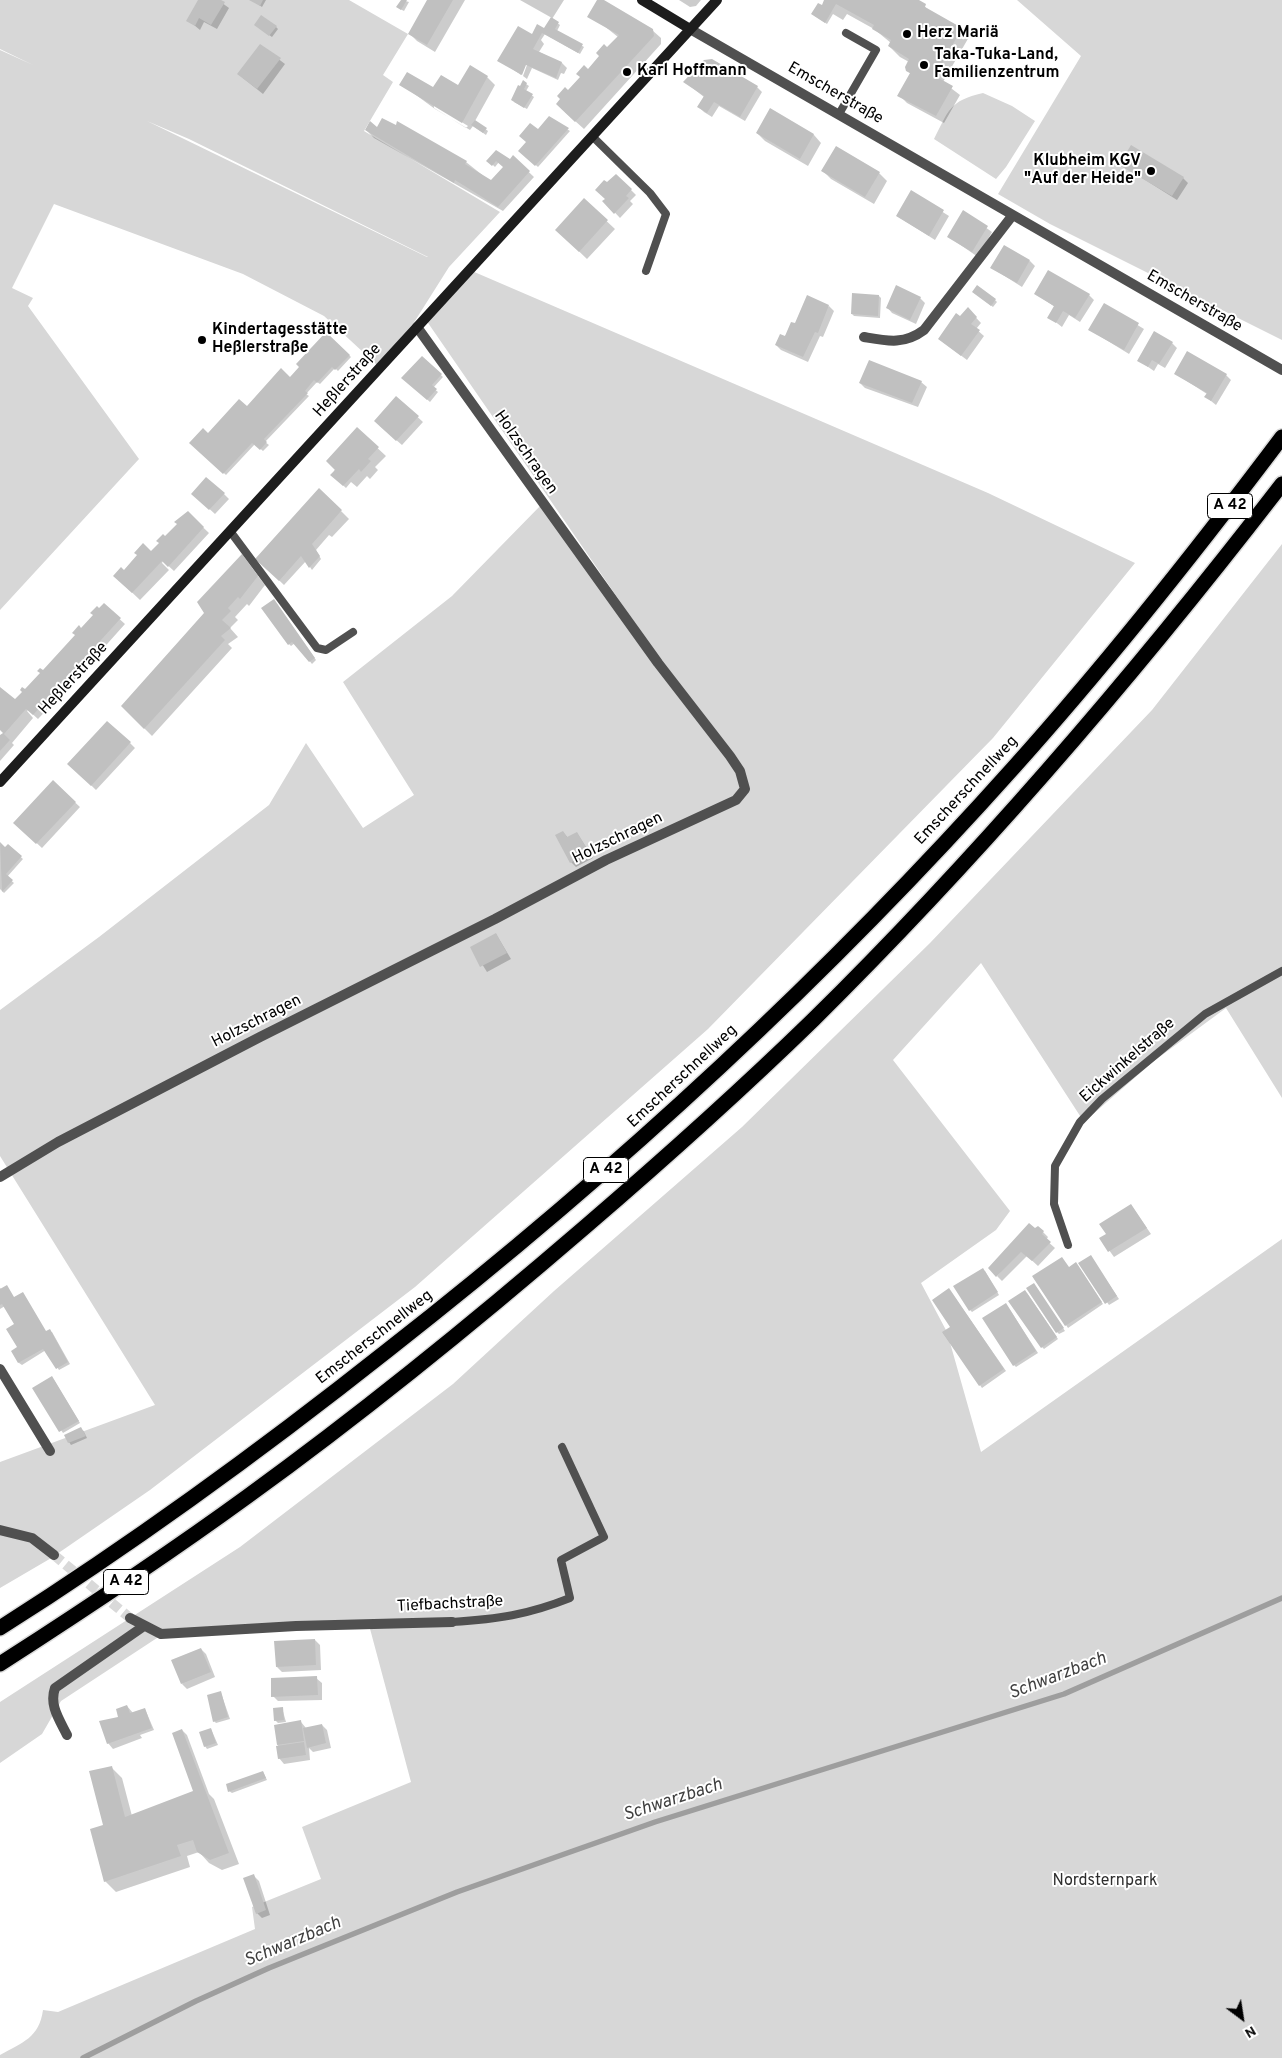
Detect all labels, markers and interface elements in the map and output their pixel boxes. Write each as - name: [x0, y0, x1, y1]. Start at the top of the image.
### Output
- place label: Herz Mariä: [917, 24, 999, 44]
- marker: Herz Mariä: [901, 28, 913, 40]
- place label: Taka-Tuka-Land, Familienzentrum: [934, 46, 1060, 84]
- street label: Emscherstraße: [784, 59, 886, 129]
- marker: Taka-Tuka-Land, Familienzentrum: [918, 59, 930, 71]
- place label: Karl Hoffmann: [637, 62, 747, 82]
- marker: Karl Hoffmann: [621, 66, 633, 78]
- place label: Klubheim KGV "Auf der Heide": [1024, 152, 1141, 190]
- marker: Klubheim KGV "Auf der Heide": [1145, 165, 1157, 177]
- street label: Emscherstraße: [1143, 267, 1245, 337]
- place label: Kindertagesstätte Heßlerstraße: [212, 321, 348, 359]
- marker: Kindertagesstätte Heßlerstraße: [196, 334, 208, 346]
- street label: Heßlerstraße: [310, 340, 386, 422]
- street label: Holzschragen: [489, 407, 561, 499]
- road number: A 42: [1208, 494, 1252, 518]
- street label: Heßlerstraße: [35, 639, 113, 719]
- street label: Emscherschnellweg: [911, 732, 1023, 850]
- street label: Holzschragen: [570, 809, 666, 869]
- street label: Holzschragen: [209, 991, 305, 1053]
- street label: Eickwinkelstraße: [1077, 1014, 1179, 1108]
- street label: Emscherschnellweg: [624, 1021, 742, 1133]
- road number: A 42: [584, 1158, 628, 1182]
- street label: Emscherschnellweg: [313, 1287, 437, 1389]
- road number: A 42: [104, 1570, 148, 1594]
- street label: Tiefbachstraße: [396, 1593, 504, 1617]
- water label: Schwarzbach: [1006, 1649, 1110, 1705]
- water label: Schwarzbach: [621, 1775, 725, 1827]
- park label: Nordsternpark: [1053, 1872, 1157, 1892]
- water label: Schwarzbach: [241, 1913, 345, 1973]
- north arrow: [1217, 1993, 1267, 2043]
- text: N: [1241, 2021, 1259, 2041]

